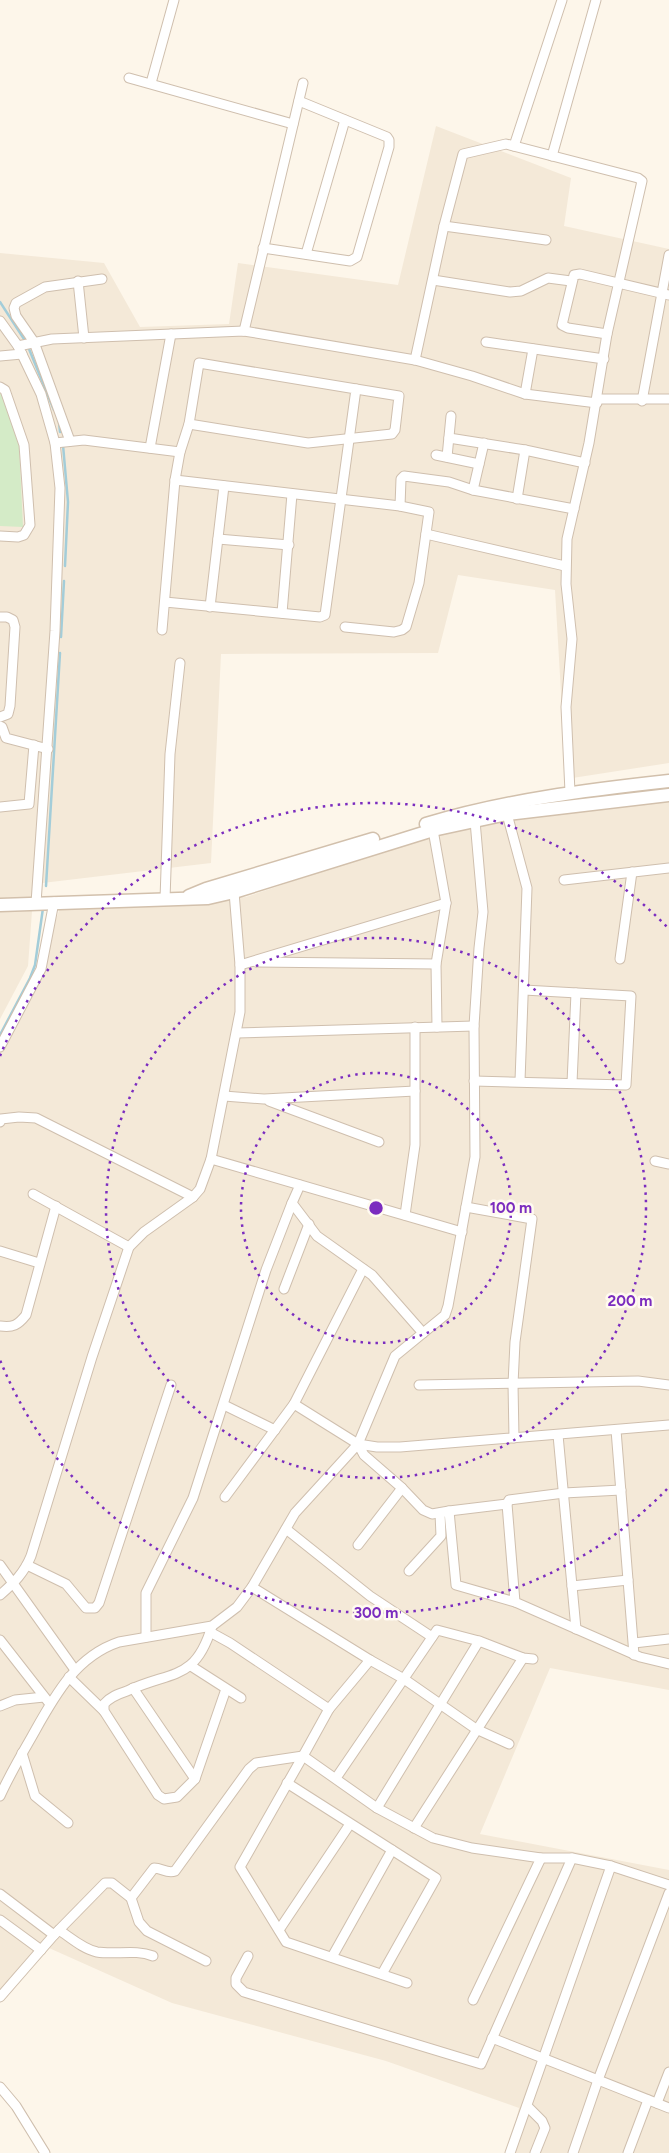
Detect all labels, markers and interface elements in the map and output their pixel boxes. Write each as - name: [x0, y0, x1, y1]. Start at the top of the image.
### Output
- centre of rings: [367, 1199, 385, 1217]
- text: 100 m: [490, 1199, 532, 1217]
- text: 200 m: [608, 1292, 652, 1310]
- text: 300 m: [354, 1604, 398, 1622]

